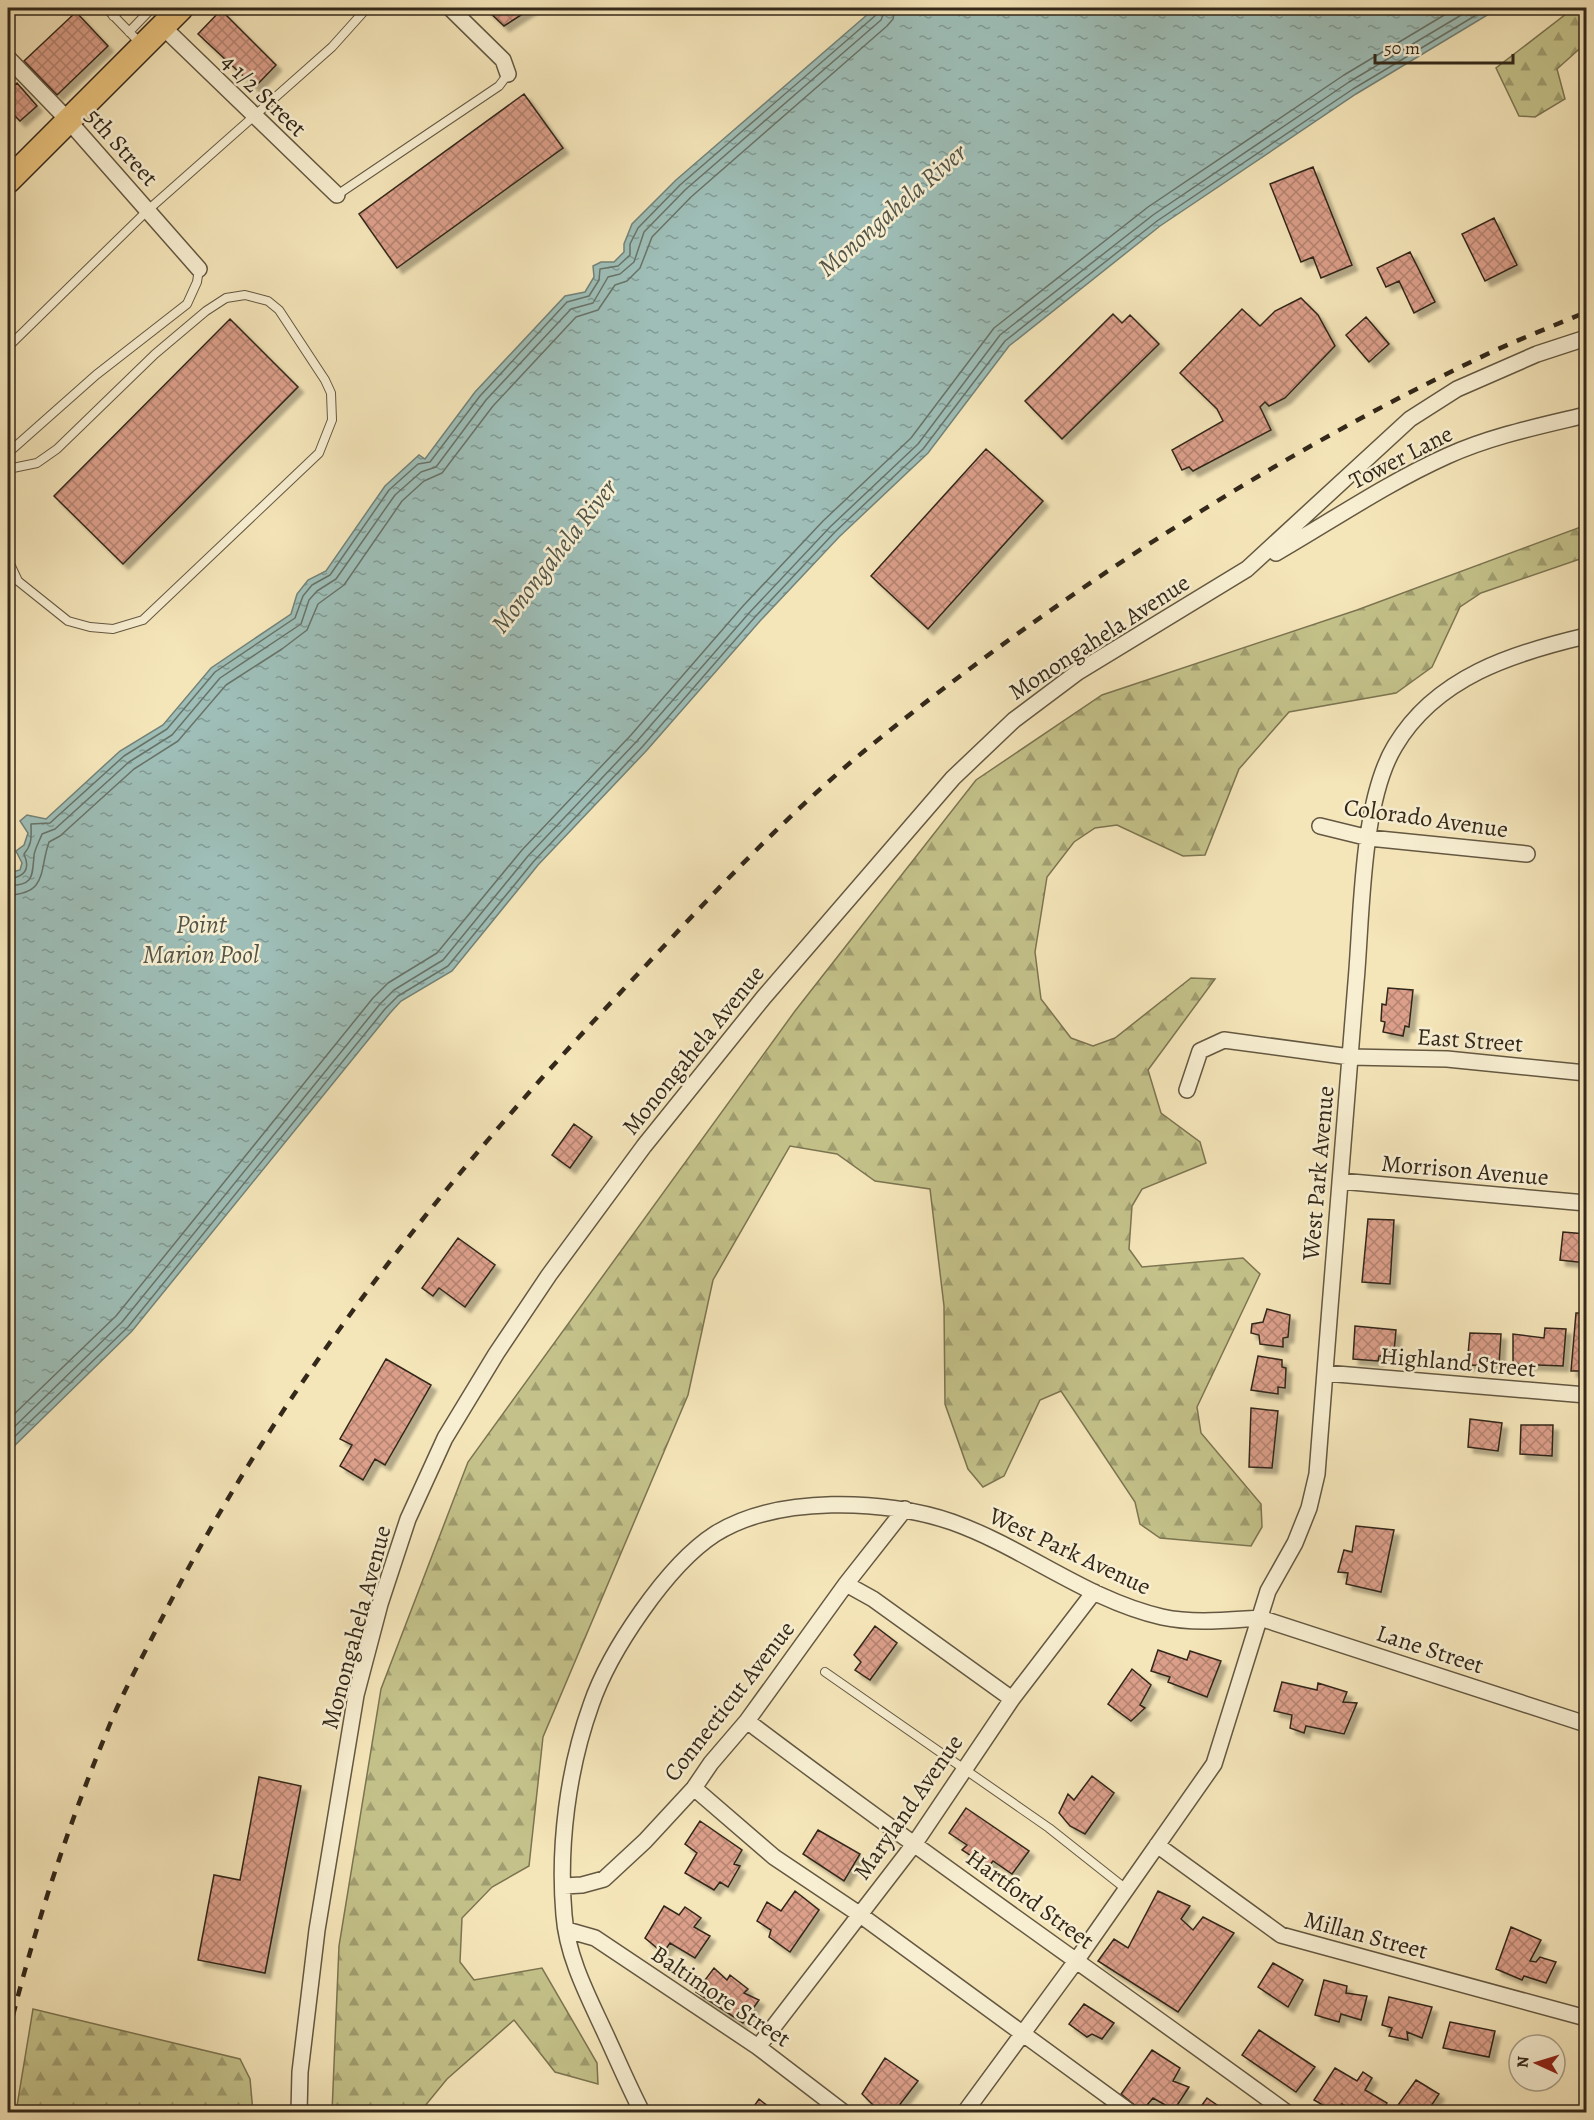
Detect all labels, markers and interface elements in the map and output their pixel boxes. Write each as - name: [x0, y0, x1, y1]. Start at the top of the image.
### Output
- scale bar: [1375, 27, 1513, 65]
- text: 50 m: [1384, 36, 1420, 60]
- street label: 4 1/2 Street: [214, 46, 314, 144]
- street label: 5th Street: [78, 101, 166, 193]
- water label: Monongahela River: [810, 135, 975, 284]
- street label: Tower Lane: [1344, 417, 1458, 497]
- water label: Monongahela River: [483, 471, 626, 640]
- street label: Monongahela Avenue: [1002, 566, 1196, 708]
- street label: Colorado Avenue: [1342, 791, 1510, 845]
- water label: Point Marion Pool: [143, 907, 260, 972]
- street label: Monongahela Avenue: [615, 958, 771, 1142]
- street label: East Street: [1416, 1020, 1524, 1060]
- street label: West Park Avenue: [1294, 1084, 1342, 1263]
- street label: Morrison Avenue: [1380, 1147, 1550, 1193]
- street label: Highland Street: [1379, 1339, 1537, 1385]
- street label: West Park Avenue: [983, 1499, 1156, 1602]
- street label: Monongahela Avenue: [313, 1522, 399, 1732]
- street label: Connecticut Avenue: [656, 1614, 802, 1788]
- street label: Lane Street: [1372, 1617, 1488, 1681]
- street label: Maryland Avenue: [846, 1728, 970, 1886]
- street label: Hartford Street: [960, 1842, 1101, 1956]
- street label: Millan Street: [1301, 1903, 1431, 1967]
- street label: Baltimore Street: [645, 1938, 797, 2054]
- north arrow: [1507, 2033, 1567, 2093]
- text: N: [1512, 2055, 1534, 2069]

